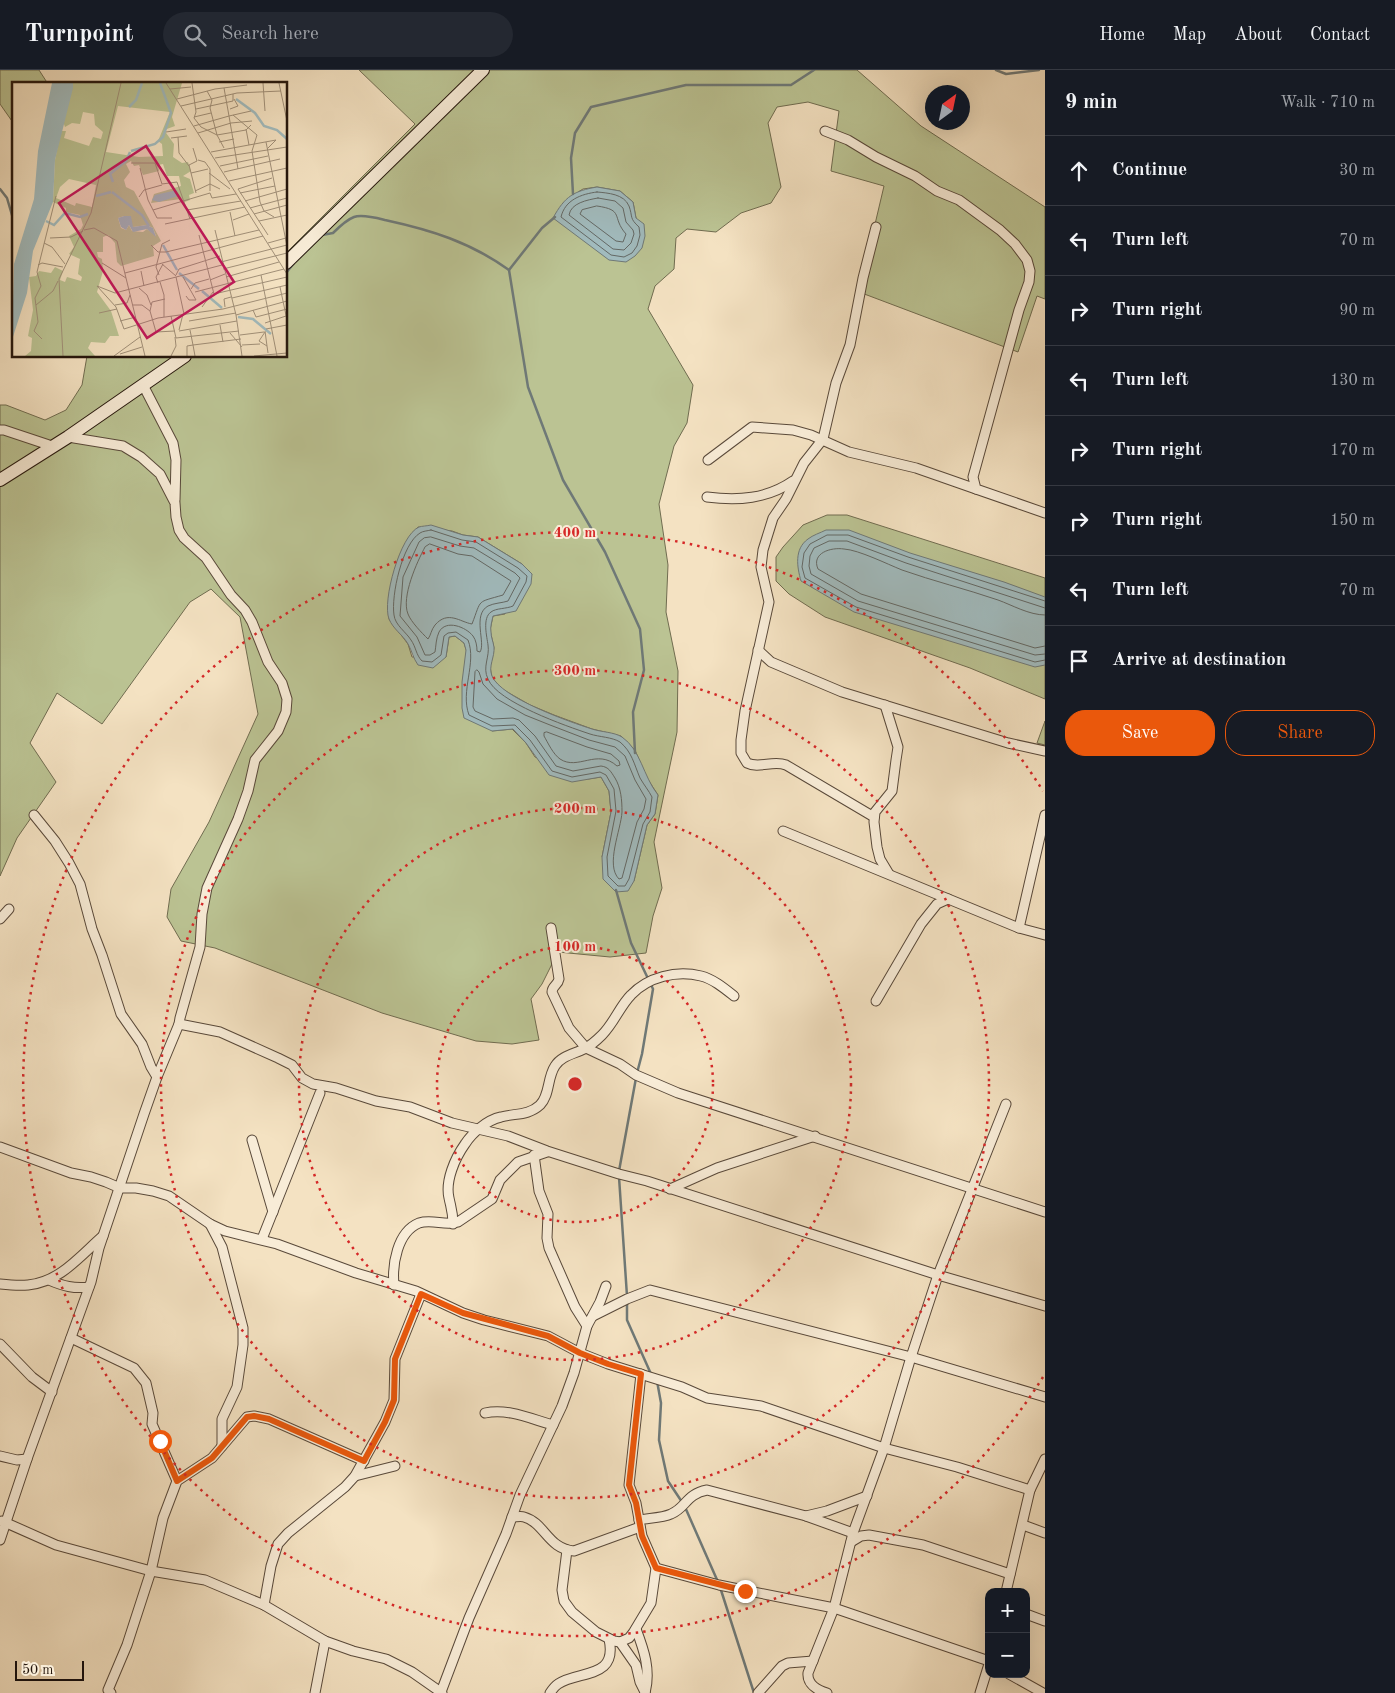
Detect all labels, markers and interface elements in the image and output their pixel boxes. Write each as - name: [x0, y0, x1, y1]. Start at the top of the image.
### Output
- search box: [163, 12, 513, 57]
- icon: search: [181, 21, 209, 49]
- text: Turnpoint: [25, 23, 133, 47]
- text: Search here: [221, 25, 319, 44]
- text: Home: [1099, 26, 1145, 44]
- text: Map: [1173, 26, 1206, 44]
- text: About: [1234, 26, 1282, 44]
- text: Contact: [1310, 26, 1370, 44]
- inset map: [12, 82, 288, 358]
- north arrow: [925, 85, 970, 130]
- text: 9 min: [1065, 92, 1118, 113]
- text: Walk · 710 m: [1280, 95, 1375, 111]
- icon: ahead: [1065, 157, 1093, 185]
- text: Continue: [1112, 161, 1187, 180]
- text: 30 m: [1339, 163, 1375, 179]
- icon: left: [1065, 227, 1093, 255]
- text: Turn left: [1112, 231, 1189, 250]
- text: 70 m: [1339, 233, 1375, 249]
- icon: right: [1065, 297, 1093, 325]
- text: Turn right: [1112, 301, 1202, 320]
- text: 90 m: [1339, 303, 1375, 319]
- icon: left: [1065, 367, 1093, 395]
- text: Turn left: [1112, 371, 1189, 390]
- text: 130 m: [1330, 373, 1375, 389]
- icon: right: [1065, 437, 1093, 465]
- text: Turn right: [1112, 441, 1202, 460]
- text: 170 m: [1330, 443, 1375, 459]
- icon: right: [1065, 507, 1093, 535]
- text: Turn right: [1112, 511, 1202, 530]
- text: 150 m: [1330, 513, 1375, 529]
- text: 400 m: [554, 526, 596, 541]
- icon: left: [1065, 577, 1093, 605]
- text: Turn left: [1112, 581, 1189, 600]
- text: 70 m: [1339, 583, 1375, 599]
- icon: arrive: [1065, 647, 1093, 675]
- text: Arrive at destination: [1112, 651, 1286, 670]
- text: 300 m: [554, 664, 596, 679]
- button: Save: [1065, 710, 1215, 756]
- button: Share: [1225, 710, 1375, 756]
- text: 200 m: [554, 802, 596, 817]
- text: 100 m: [554, 940, 596, 955]
- centre of rings: [566, 1075, 584, 1093]
- route start: [149, 1430, 172, 1453]
- route end: [734, 1580, 757, 1603]
- map controls: [985, 1588, 1030, 1678]
- button: +: [985, 1588, 1030, 1633]
- button: −: [985, 1633, 1030, 1678]
- scale bar: [15, 1658, 84, 1681]
- text: 50 m: [22, 1663, 53, 1677]

